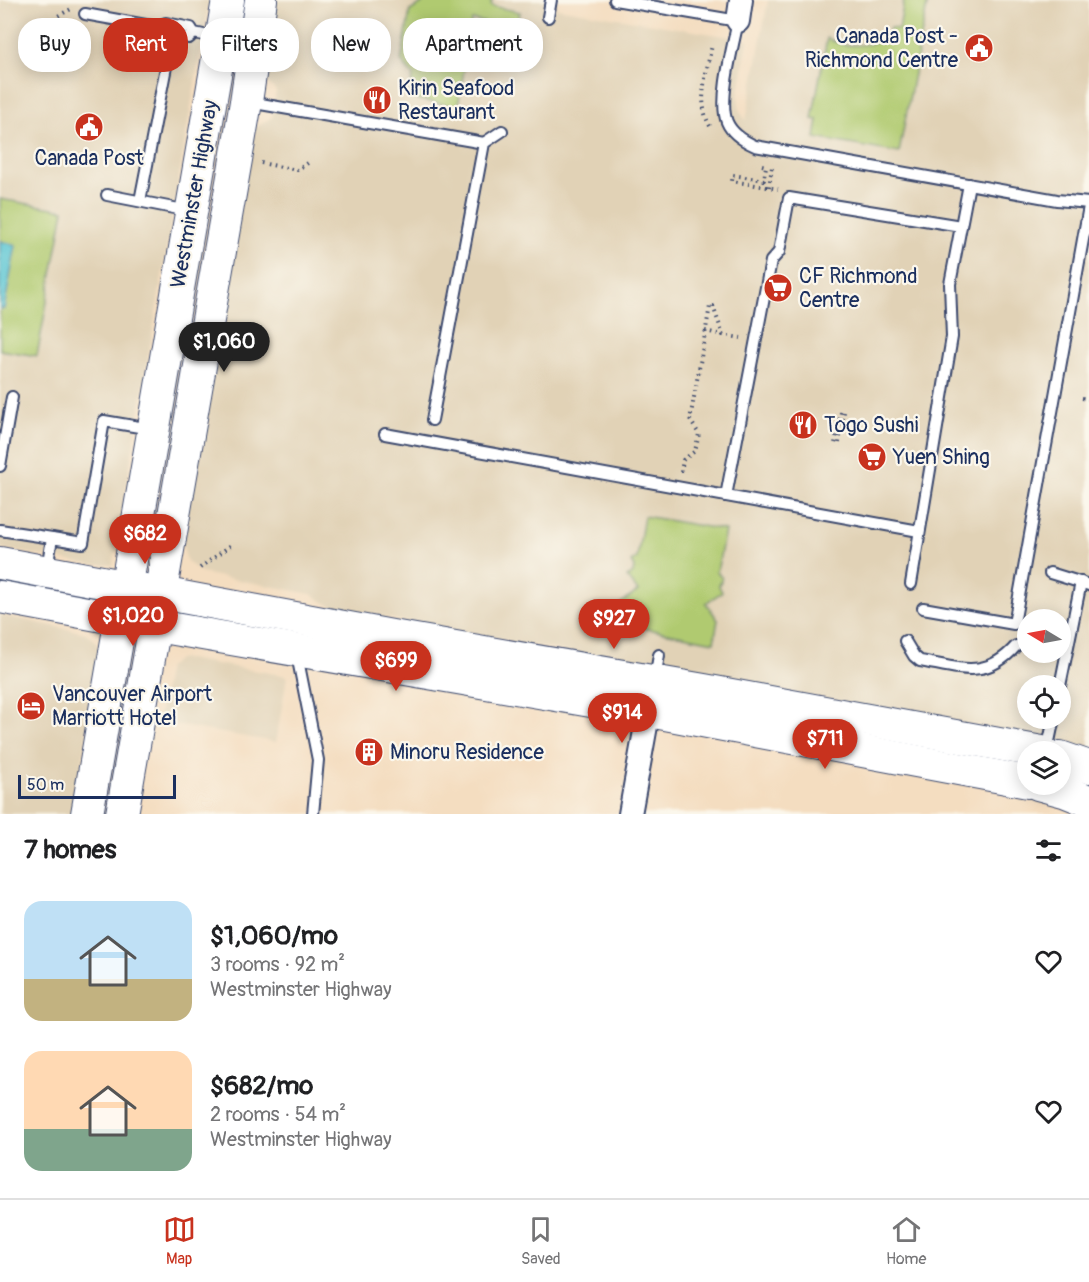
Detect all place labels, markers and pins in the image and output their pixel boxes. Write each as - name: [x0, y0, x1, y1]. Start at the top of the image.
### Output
- place label: Canada Post - Richmond Centre: [805, 23, 959, 74]
- public building icon: Canada Post - Richmond Centre: [963, 32, 995, 64]
- place label: Kirin Seafood Restaurant: [398, 75, 514, 126]
- restaurant icon: Kirin Seafood Restaurant: [361, 84, 393, 116]
- public building icon: Canada Post: [73, 111, 105, 143]
- place label: Canada Post: [34, 145, 144, 172]
- place label: CF Richmond Centre: [799, 263, 917, 314]
- supermarket icon: CF Richmond Centre: [762, 272, 794, 304]
- pin: $1,060: [175, 322, 273, 373]
- restaurant icon: Togo Sushi: [787, 409, 819, 441]
- place label: Togo Sushi: [824, 412, 919, 439]
- supermarket icon: Yuen Shing: [856, 441, 888, 473]
- place label: Yuen Shing: [892, 444, 990, 471]
- pin: $682: [109, 514, 181, 565]
- pin: $1,020: [84, 596, 182, 647]
- pin: $927: [578, 599, 650, 650]
- pin: $699: [360, 641, 432, 692]
- place label: Vancouver Airport Marriott Hotel: [52, 681, 213, 732]
- hotel icon: Vancouver Airport Marriott Hotel: [15, 690, 47, 722]
- pin: $914: [586, 693, 658, 744]
- pin: $711: [789, 719, 861, 770]
- building icon: Minoru Residence: [353, 736, 385, 768]
- place label: Minoru Residence: [390, 739, 544, 766]

